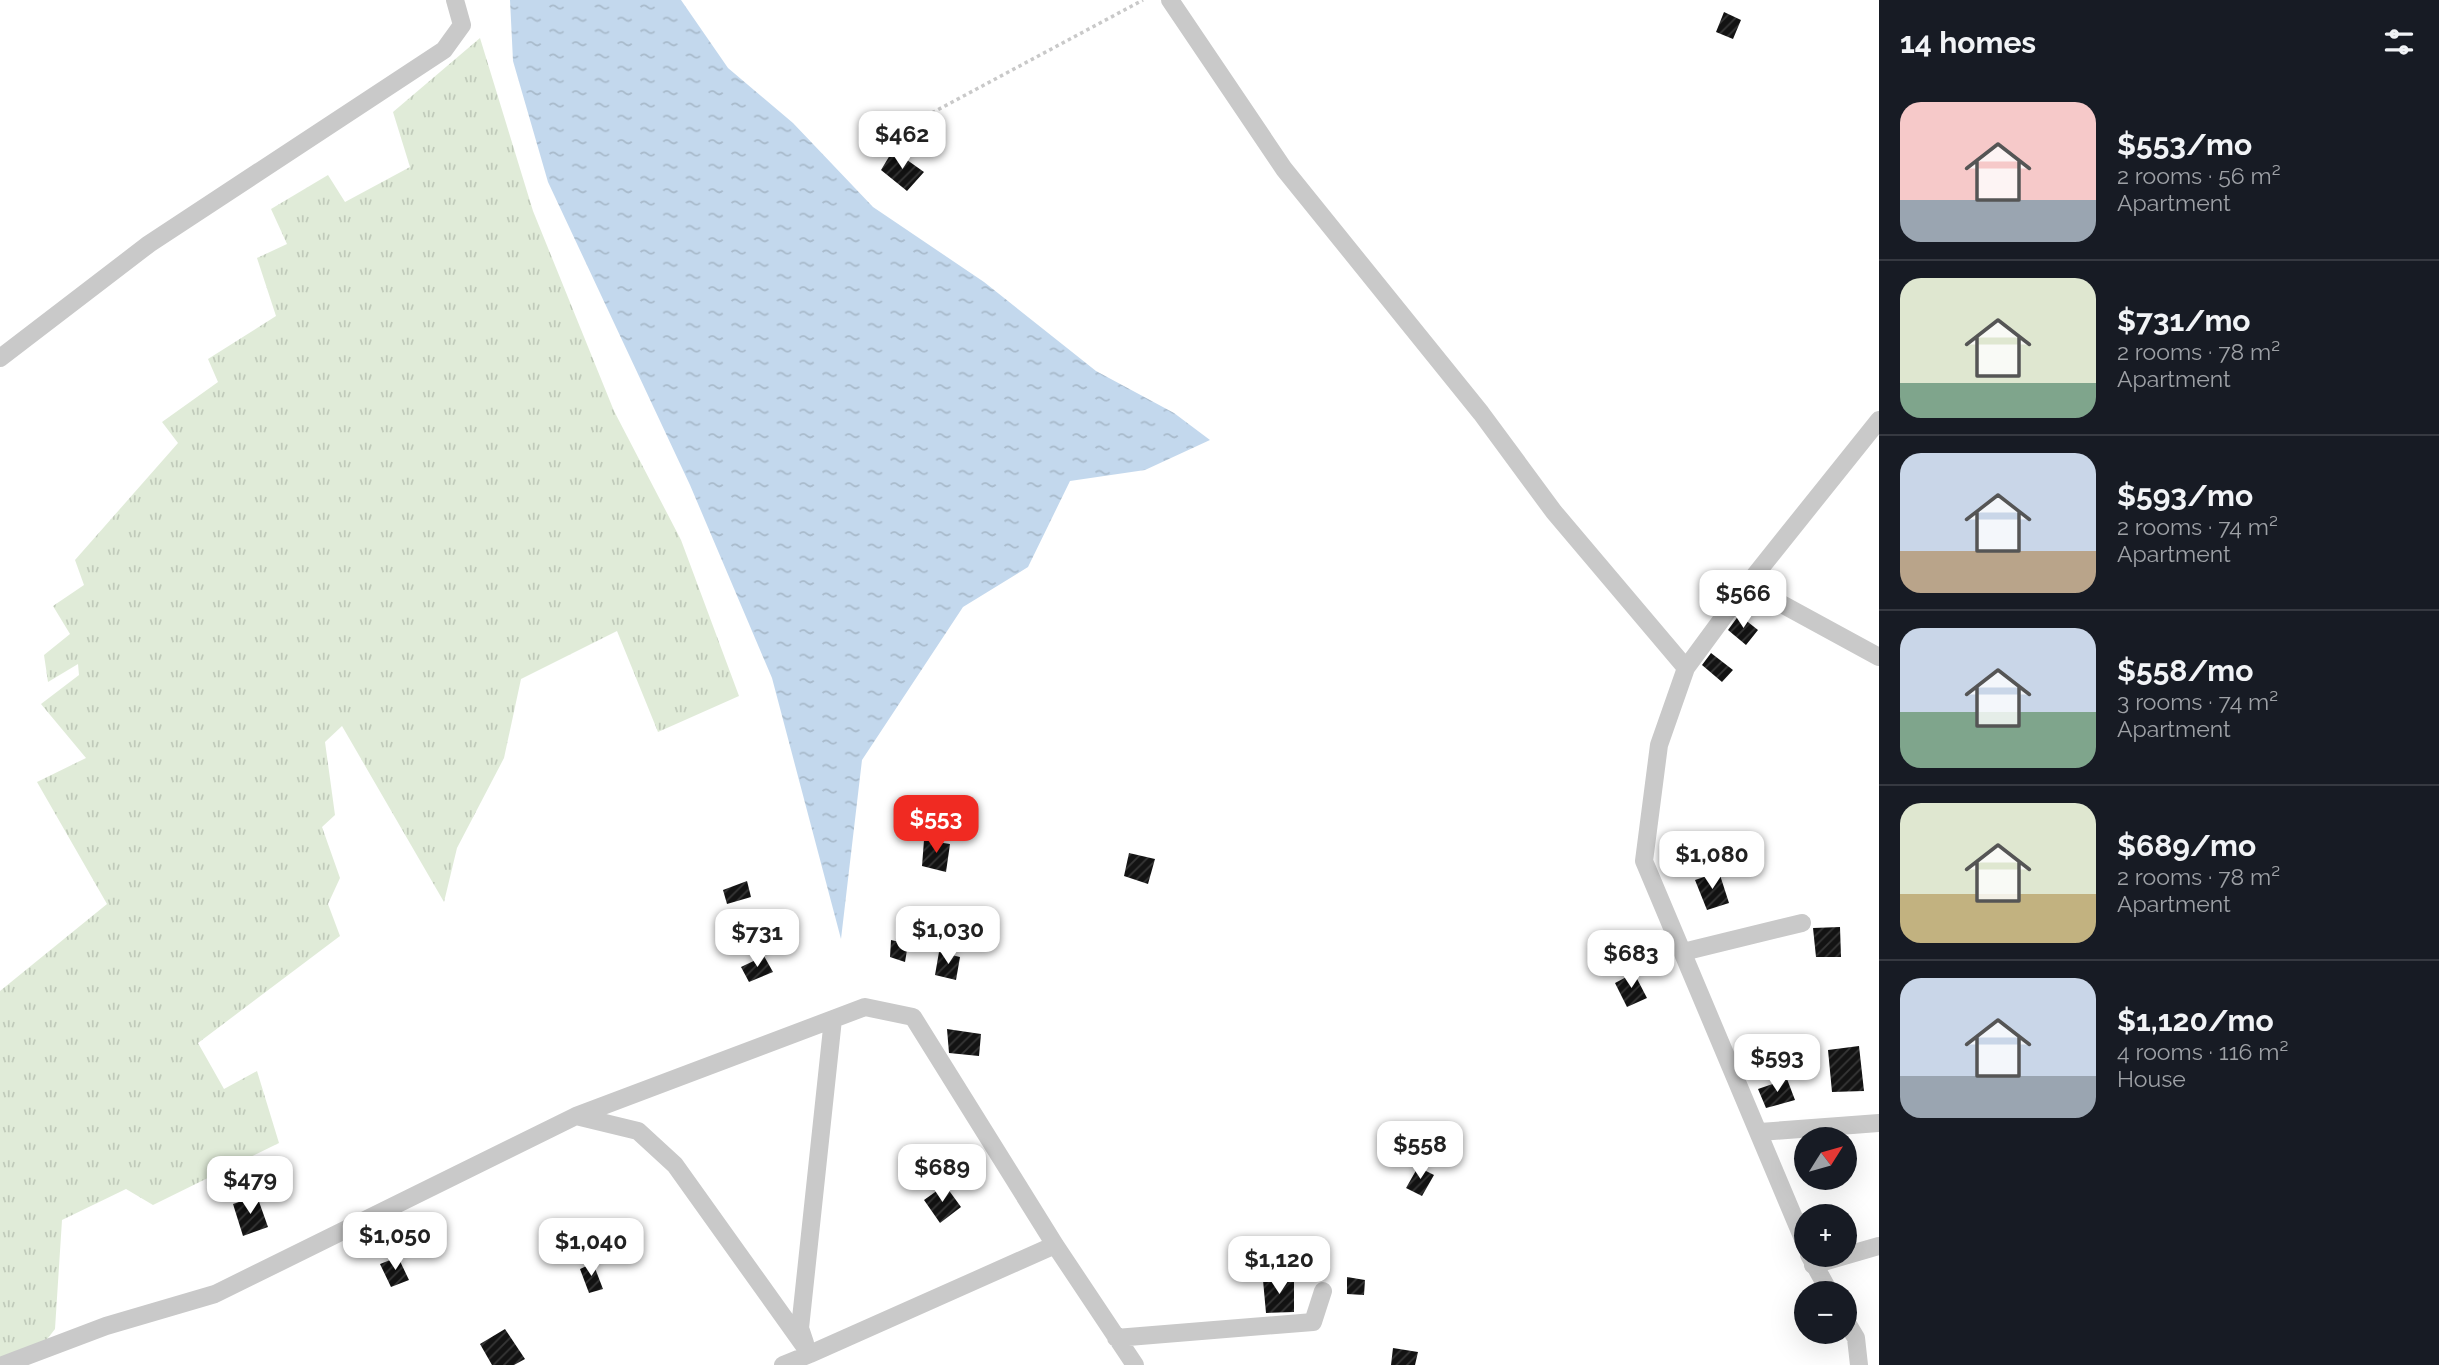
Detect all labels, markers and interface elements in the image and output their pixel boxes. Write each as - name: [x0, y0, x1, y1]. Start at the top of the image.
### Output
- icon: filters: [2380, 23, 2418, 61]
- text: 14 homes: [1900, 25, 2036, 60]
- pin: $462: [861, 111, 943, 171]
- text: $462: [875, 120, 929, 147]
- text: $553/mo: [2117, 127, 2252, 162]
- icon: home: [1956, 130, 2040, 214]
- text: 2 rooms · 56 m²: [2117, 162, 2281, 189]
- text: Apartment: [2117, 189, 2231, 216]
- text: $731/mo: [2117, 303, 2251, 338]
- icon: home: [1956, 306, 2040, 390]
- text: 2 rooms · 78 m²: [2117, 338, 2280, 365]
- text: Apartment: [2117, 365, 2231, 392]
- text: $593/mo: [2117, 478, 2253, 513]
- icon: home: [1956, 481, 2040, 565]
- text: 2 rooms · 74 m²: [2117, 513, 2278, 540]
- text: Apartment: [2117, 540, 2231, 567]
- pin: $566: [1702, 570, 1784, 630]
- text: $566: [1715, 579, 1771, 606]
- text: $558/mo: [2117, 653, 2253, 688]
- icon: home: [1956, 656, 2040, 740]
- text: 3 rooms · 74 m²: [2117, 688, 2278, 715]
- text: Apartment: [2117, 715, 2231, 742]
- pin: $553: [895, 796, 977, 855]
- text: $553: [910, 804, 962, 831]
- text: $689/mo: [2117, 828, 2256, 863]
- icon: home: [1956, 831, 2040, 915]
- pin: $1,080: [1655, 832, 1769, 891]
- text: $1,080: [1675, 840, 1749, 867]
- text: 2 rooms · 78 m²: [2117, 863, 2280, 890]
- text: Apartment: [2117, 890, 2231, 917]
- pin: $1,030: [891, 906, 1005, 966]
- pin: $731: [716, 909, 798, 969]
- text: $1,030: [912, 915, 984, 942]
- text: $731: [731, 918, 783, 945]
- pin: $683: [1590, 930, 1672, 990]
- text: $683: [1603, 939, 1659, 966]
- text: $1,120/mo: [2117, 1003, 2274, 1038]
- icon: home: [1956, 1006, 2040, 1090]
- pin: $593: [1736, 1034, 1818, 1094]
- text: 4 rooms · 116 m²: [2117, 1038, 2288, 1065]
- text: $593: [1750, 1043, 1804, 1070]
- text: House: [2117, 1065, 2186, 1092]
- pin: $558: [1379, 1122, 1461, 1181]
- north arrow: [1794, 1127, 1857, 1190]
- map controls: [1794, 1127, 1857, 1344]
- text: $558: [1393, 1130, 1447, 1157]
- pin: $689: [901, 1144, 983, 1204]
- text: $689: [914, 1153, 970, 1180]
- pin: $479: [209, 1156, 291, 1216]
- text: $479: [223, 1165, 277, 1192]
- button: +: [1794, 1204, 1857, 1267]
- pin: $1,050: [338, 1212, 452, 1272]
- pin: $1,040: [534, 1218, 648, 1278]
- text: $1,050: [359, 1221, 431, 1248]
- text: $1,040: [555, 1227, 627, 1254]
- pin: $1,120: [1222, 1236, 1336, 1296]
- text: $1,120: [1244, 1245, 1314, 1272]
- button: −: [1794, 1281, 1857, 1344]

